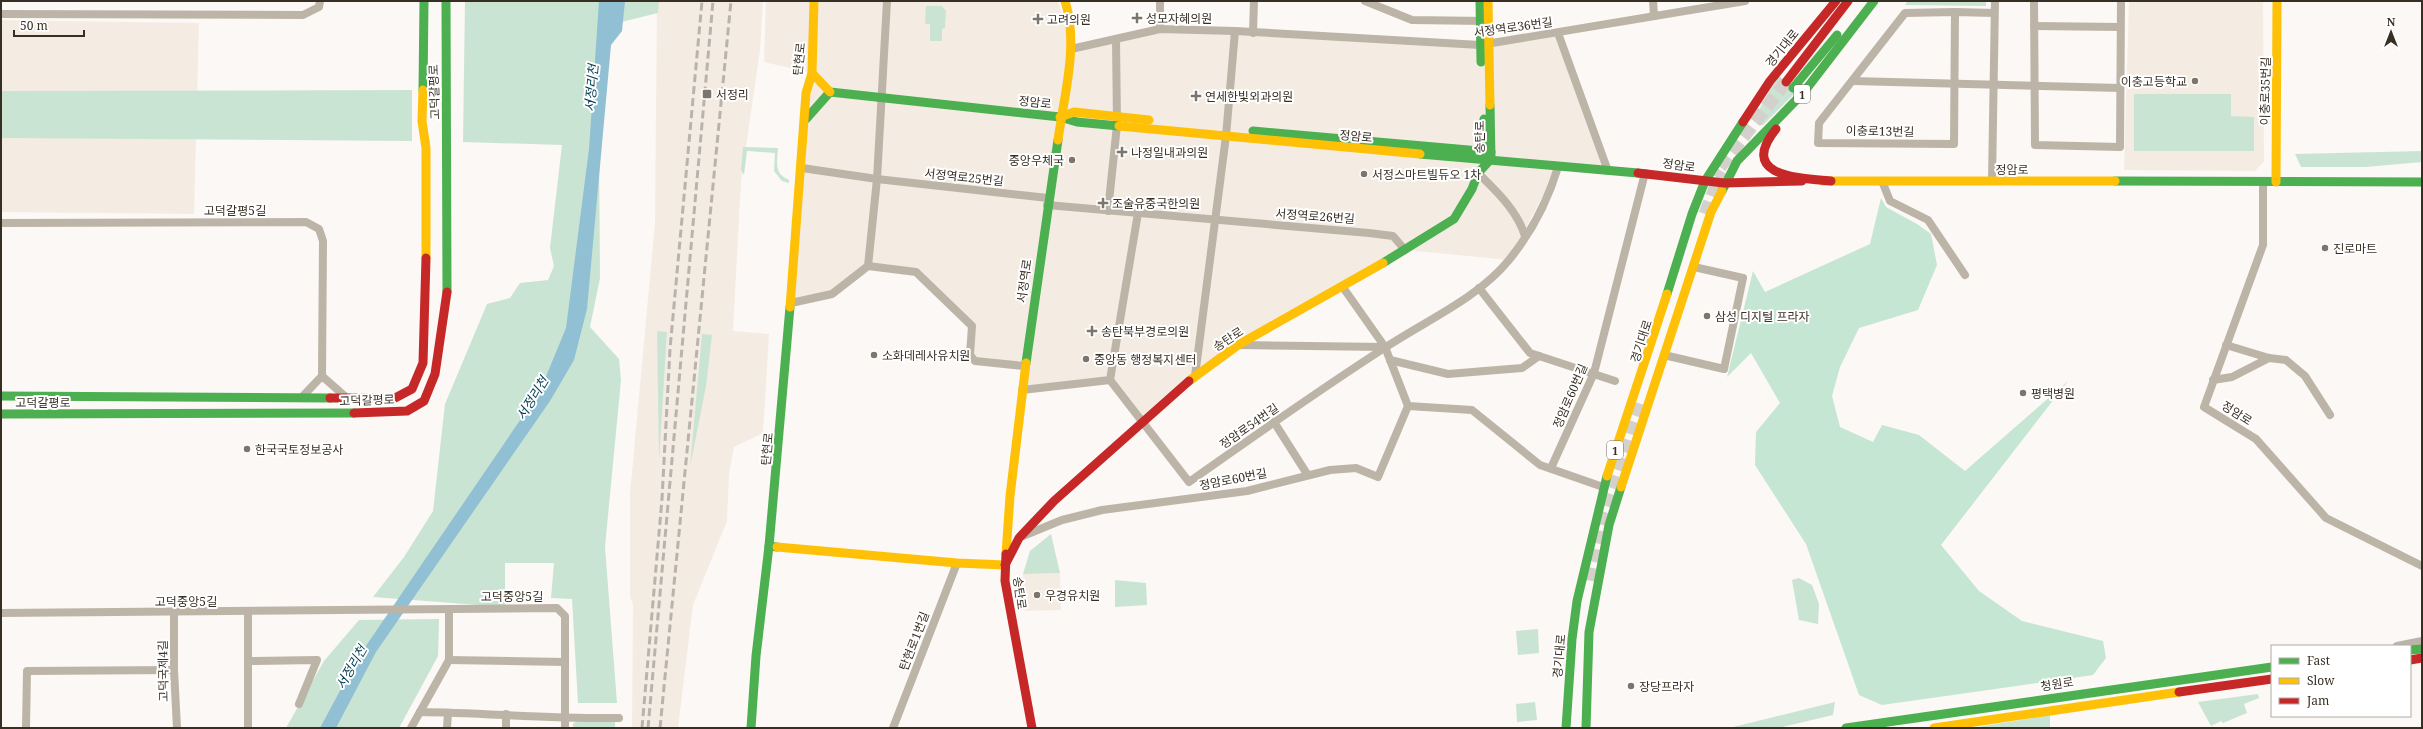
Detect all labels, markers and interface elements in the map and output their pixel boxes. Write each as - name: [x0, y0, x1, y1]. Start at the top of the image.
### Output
- place label: 성모자혜의원: [1146, 10, 1212, 27]
- place label: 고려의원: [1047, 11, 1091, 28]
- scale bar: [14, 12, 84, 38]
- marker: 성모자혜의원: [1131, 12, 1143, 24]
- north arrow: [2371, 12, 2411, 52]
- marker: 고려의원: [1032, 13, 1044, 25]
- street label: 서정역로36번길: [1472, 13, 1554, 41]
- text: N: [2387, 14, 2396, 29]
- text: 50 m: [20, 17, 48, 34]
- street label: 경기대로: [1761, 25, 1803, 71]
- street label: 탄현로: [789, 42, 809, 76]
- street label: 이충로35번길: [2256, 57, 2274, 125]
- water label: 서정리천: [580, 62, 602, 113]
- street label: 고덕갈평로: [425, 64, 443, 120]
- place label: 이충고등학교: [2121, 73, 2187, 90]
- marker: 이충고등학교: [2190, 76, 2200, 86]
- road number: 1: [1794, 85, 1810, 103]
- place label: 서정리: [716, 86, 749, 103]
- marker: 서정리: [701, 88, 713, 100]
- place label: 연세한빛외과의원: [1205, 88, 1293, 105]
- marker: 연세한빛외과의원: [1190, 90, 1202, 102]
- street label: 정암로: [1018, 92, 1052, 112]
- street label: 송탄로: [1471, 120, 1488, 154]
- street label: 이충로13번길: [1846, 122, 1914, 140]
- street label: 정암로: [1339, 126, 1373, 146]
- place label: 나정일내과의원: [1131, 144, 1208, 161]
- marker: 나정일내과의원: [1116, 146, 1128, 158]
- place label: 중앙우체국: [1009, 152, 1064, 169]
- street label: 정암로: [1661, 154, 1697, 176]
- marker: 중앙우체국: [1067, 155, 1077, 165]
- street label: 정암로: [1995, 161, 2029, 178]
- street label: 서정역로25번길: [923, 164, 1005, 190]
- place label: 서정스마트빌듀오 1차: [1372, 166, 1481, 183]
- marker: 서정스마트빌듀오 1차: [1359, 169, 1369, 179]
- place label: 조술유중국한의원: [1112, 195, 1200, 212]
- marker: 조술유중국한의원: [1097, 197, 1109, 209]
- street label: 고덕갈평5길: [204, 202, 266, 219]
- street label: 서정역로26번길: [1275, 205, 1355, 227]
- place label: 진로마트: [2333, 240, 2377, 257]
- marker: 진로마트: [2320, 243, 2330, 253]
- street label: 서정역로: [1013, 258, 1035, 304]
- place label: 삼성 디지털 프라자: [1715, 308, 1810, 325]
- marker: 삼성 디지털 프라자: [1702, 311, 1712, 321]
- street label: 경기대로: [1626, 317, 1656, 365]
- place label: 송탄북부경로의원: [1101, 323, 1189, 340]
- street label: 송탄로: [1209, 323, 1247, 355]
- marker: 송탄북부경로의원: [1086, 325, 1098, 337]
- place label: 소화데레사유치원: [882, 347, 970, 364]
- marker: 소화데레사유치원: [869, 350, 879, 360]
- place label: 중앙동 행정복지센터: [1094, 351, 1196, 368]
- marker: 중앙동 행정복지센터: [1081, 354, 1091, 364]
- street label: 정암로60번길: [1549, 361, 1591, 431]
- water label: 서정리천: [512, 372, 553, 423]
- place label: 평택병원: [2031, 385, 2075, 402]
- marker: 평택병원: [2018, 388, 2028, 398]
- street label: 고덕갈평로: [339, 391, 395, 409]
- street label: 고덕갈평로: [15, 394, 71, 411]
- street label: 정암로: [2218, 397, 2256, 429]
- street label: 정암로54번길: [1216, 399, 1282, 453]
- street label: 탄현로: [757, 432, 777, 466]
- place label: 한국국토정보공사: [255, 441, 343, 458]
- road number: 1: [1607, 441, 1623, 459]
- marker: 한국국토정보공사: [242, 444, 252, 454]
- street label: 정암로60번길: [1198, 464, 1268, 494]
- street label: 송탄로: [1009, 575, 1031, 611]
- place label: 우경유치원: [1045, 587, 1100, 604]
- street label: 고덕중앙5길: [481, 588, 543, 605]
- marker: 우경유치원: [1032, 590, 1042, 600]
- street label: 고덕중앙5길: [155, 593, 217, 610]
- street label: 탄현로1번길: [895, 609, 933, 673]
- street label: 경기대로: [1549, 633, 1569, 679]
- street label: 고덕국제4길: [154, 640, 172, 702]
- water label: 서정리천: [331, 641, 371, 692]
- legend: [2271, 645, 2411, 717]
- text: Fast: [2307, 652, 2330, 669]
- text: Slow: [2307, 672, 2335, 689]
- street label: 청원로: [2039, 673, 2075, 695]
- place label: 장당프라자: [1639, 678, 1694, 695]
- marker: 장당프라자: [1626, 681, 1636, 691]
- text: Jam: [2306, 692, 2329, 709]

